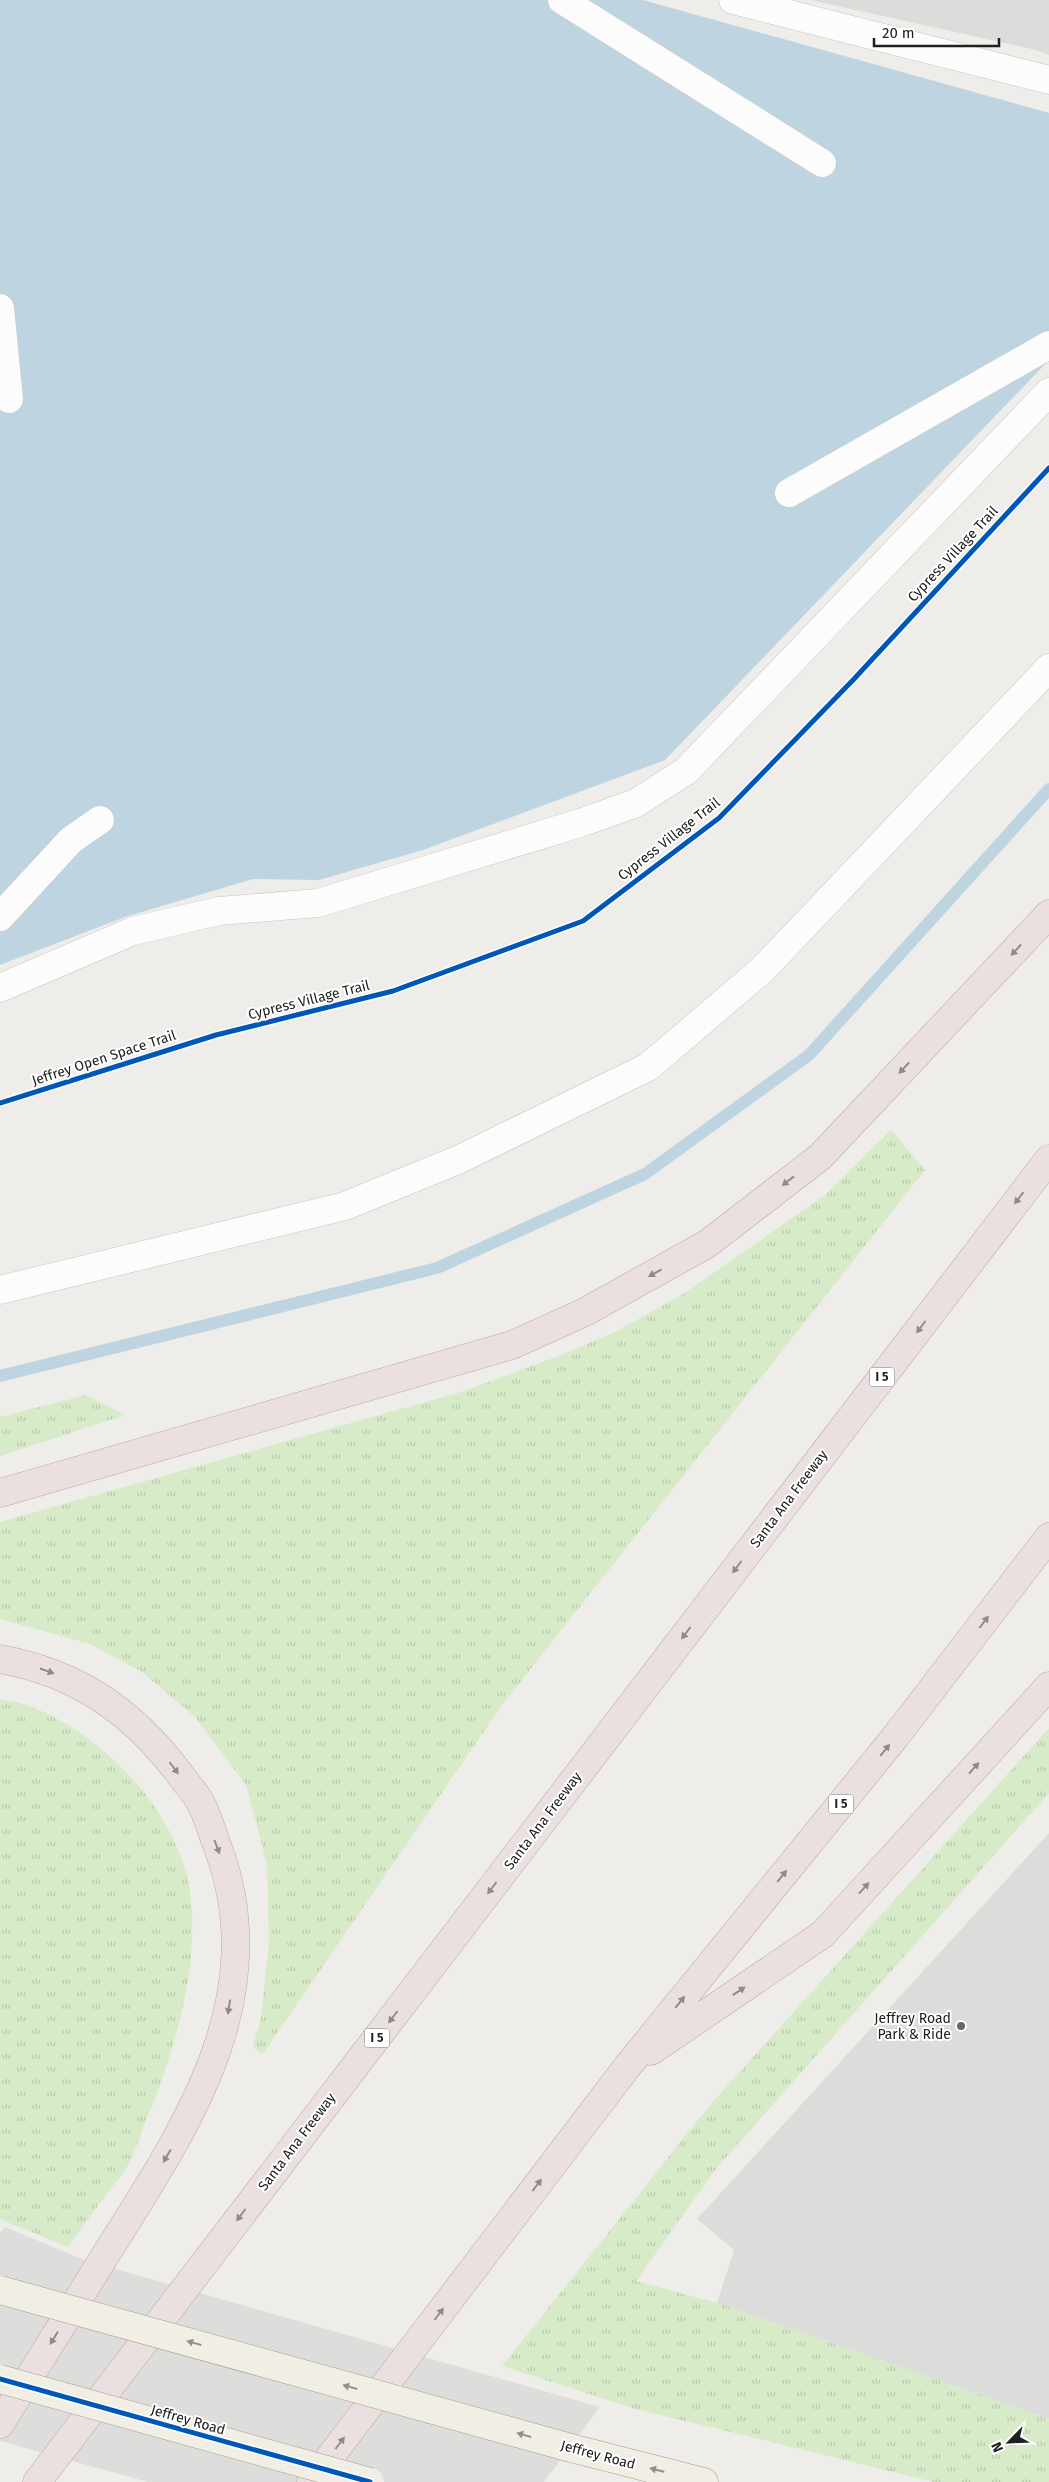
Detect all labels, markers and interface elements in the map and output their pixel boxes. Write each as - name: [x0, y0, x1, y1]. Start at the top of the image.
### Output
- scale bar: [874, 15, 999, 47]
- text: 20 m: [882, 24, 915, 42]
- street label: Cypress Village Trail: [904, 503, 1002, 605]
- street label: Cypress Village Trail: [615, 794, 723, 884]
- one-way arrow: [1010, 943, 1022, 955]
- street label: Cypress Village Trail: [246, 977, 372, 1023]
- street label: Jeffrey Open Space Trail: [30, 1027, 178, 1089]
- one-way arrow: [898, 1062, 910, 1074]
- one-way arrow: [782, 1176, 795, 1187]
- one-way arrow: [1014, 1191, 1025, 1204]
- one-way arrow: [647, 1269, 662, 1277]
- one-way arrow: [915, 1320, 926, 1333]
- road number: I 5: [870, 1368, 894, 1386]
- street label: Santa Ana Freeway: [747, 1447, 831, 1551]
- one-way arrow: [731, 1560, 742, 1573]
- one-way arrow: [979, 1615, 989, 1629]
- one-way arrow: [681, 1626, 691, 1640]
- one-way arrow: [40, 1667, 55, 1675]
- one-way arrow: [879, 1744, 890, 1757]
- one-way arrow: [169, 1761, 180, 1774]
- one-way arrow: [968, 1763, 980, 1775]
- street label: Santa Ana Freeway: [501, 1769, 585, 1873]
- road number: I 5: [828, 1795, 854, 1814]
- one-way arrow: [213, 1840, 221, 1855]
- one-way arrow: [777, 1870, 788, 1883]
- one-way arrow: [487, 1881, 497, 1895]
- one-way arrow: [859, 1882, 870, 1895]
- one-way arrow: [733, 1986, 746, 1996]
- one-way arrow: [674, 1996, 685, 2009]
- one-way arrow: [225, 1999, 233, 2015]
- one-way arrow: [388, 2010, 399, 2023]
- place label: Jeffrey Road Park & Ride: [874, 2010, 951, 2043]
- marker: Jeffrey Road Park & Ride: [955, 2020, 967, 2032]
- road number: I 5: [364, 2029, 390, 2048]
- street label: Santa Ana Freeway: [255, 2090, 339, 2194]
- one-way arrow: [163, 2149, 172, 2163]
- one-way arrow: [532, 2179, 543, 2192]
- one-way arrow: [236, 2208, 247, 2221]
- one-way arrow: [433, 2308, 444, 2321]
- one-way arrow: [49, 2332, 58, 2345]
- one-way arrow: [186, 2339, 201, 2347]
- one-way arrow: [343, 2383, 358, 2391]
- street label: Jeffrey Road: [149, 2401, 227, 2439]
- north arrow: [984, 2417, 1034, 2467]
- one-way arrow: [516, 2431, 531, 2439]
- one-way arrow: [335, 2436, 345, 2450]
- street label: Jeffrey Road: [559, 2437, 637, 2473]
- text: N: [988, 2439, 1007, 2455]
- one-way arrow: [649, 2466, 664, 2474]

